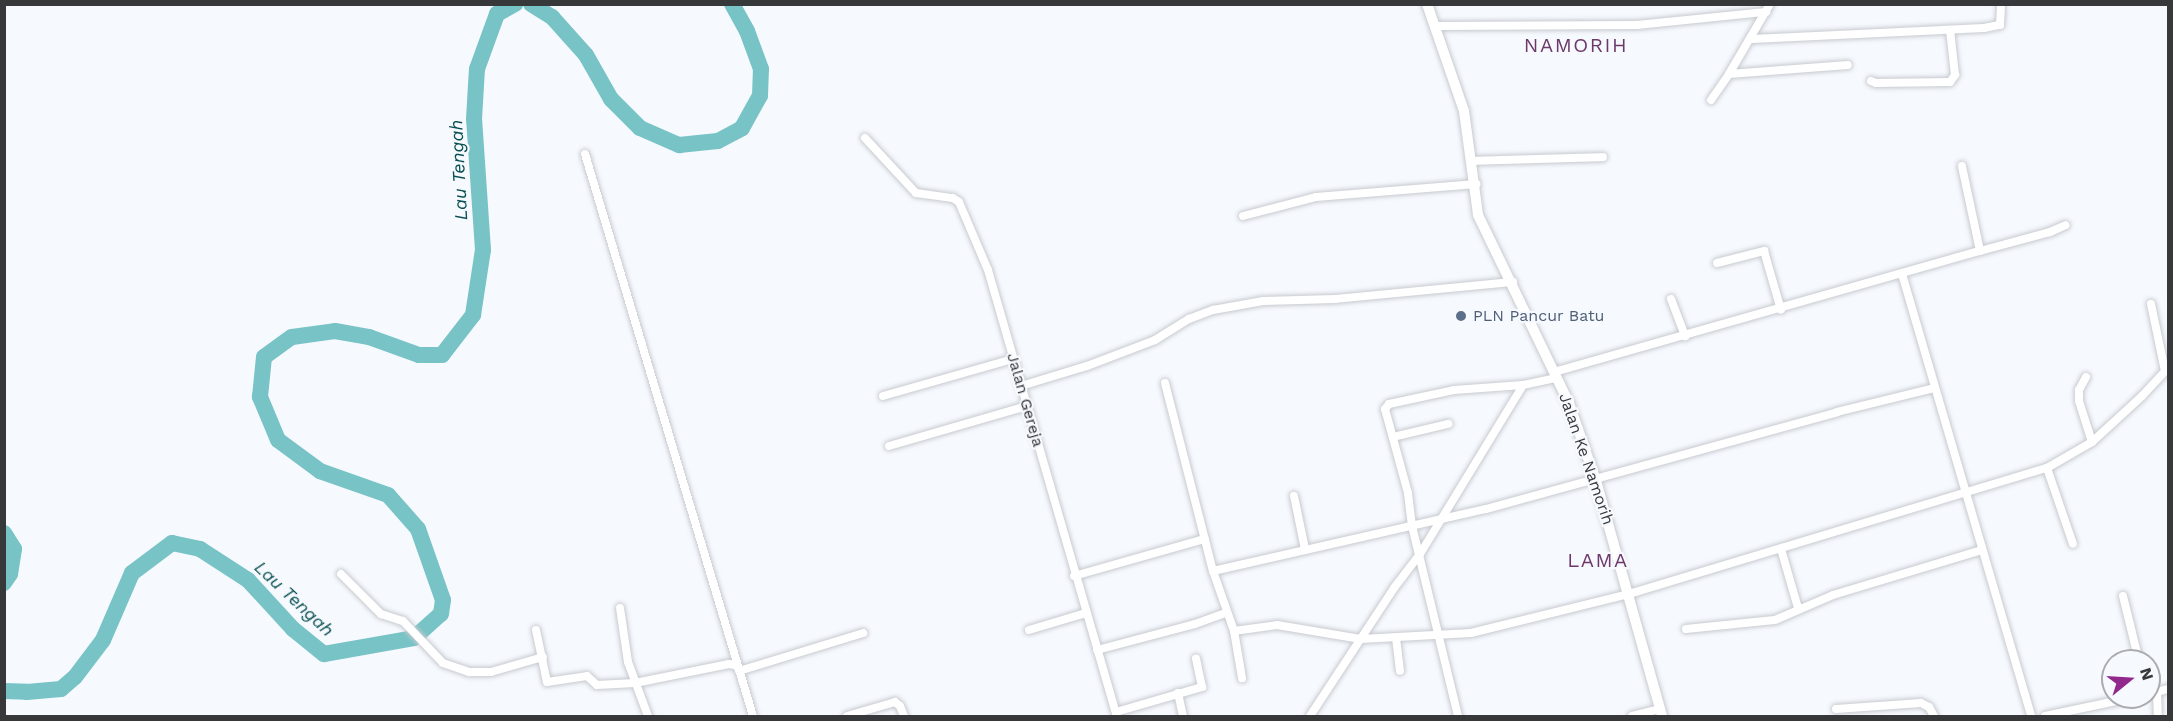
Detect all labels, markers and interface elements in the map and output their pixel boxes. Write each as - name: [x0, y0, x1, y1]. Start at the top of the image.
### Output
- district label: NAMORIH: [1524, 33, 1628, 57]
- water label: Lau Tengah: [446, 119, 472, 221]
- place label: PLN Pancur Batu: [1473, 306, 1605, 326]
- marker: PLN Pancur Batu: [1454, 309, 1468, 323]
- street label: Jalan Gereja: [1002, 351, 1048, 449]
- street label: Jalan Ke Namorih: [1554, 391, 1618, 527]
- district label: LAMA: [1567, 548, 1629, 572]
- water label: Lau Tengah: [250, 557, 338, 641]
- north arrow: [2101, 649, 2161, 709]
- text: N: [2136, 665, 2158, 682]

